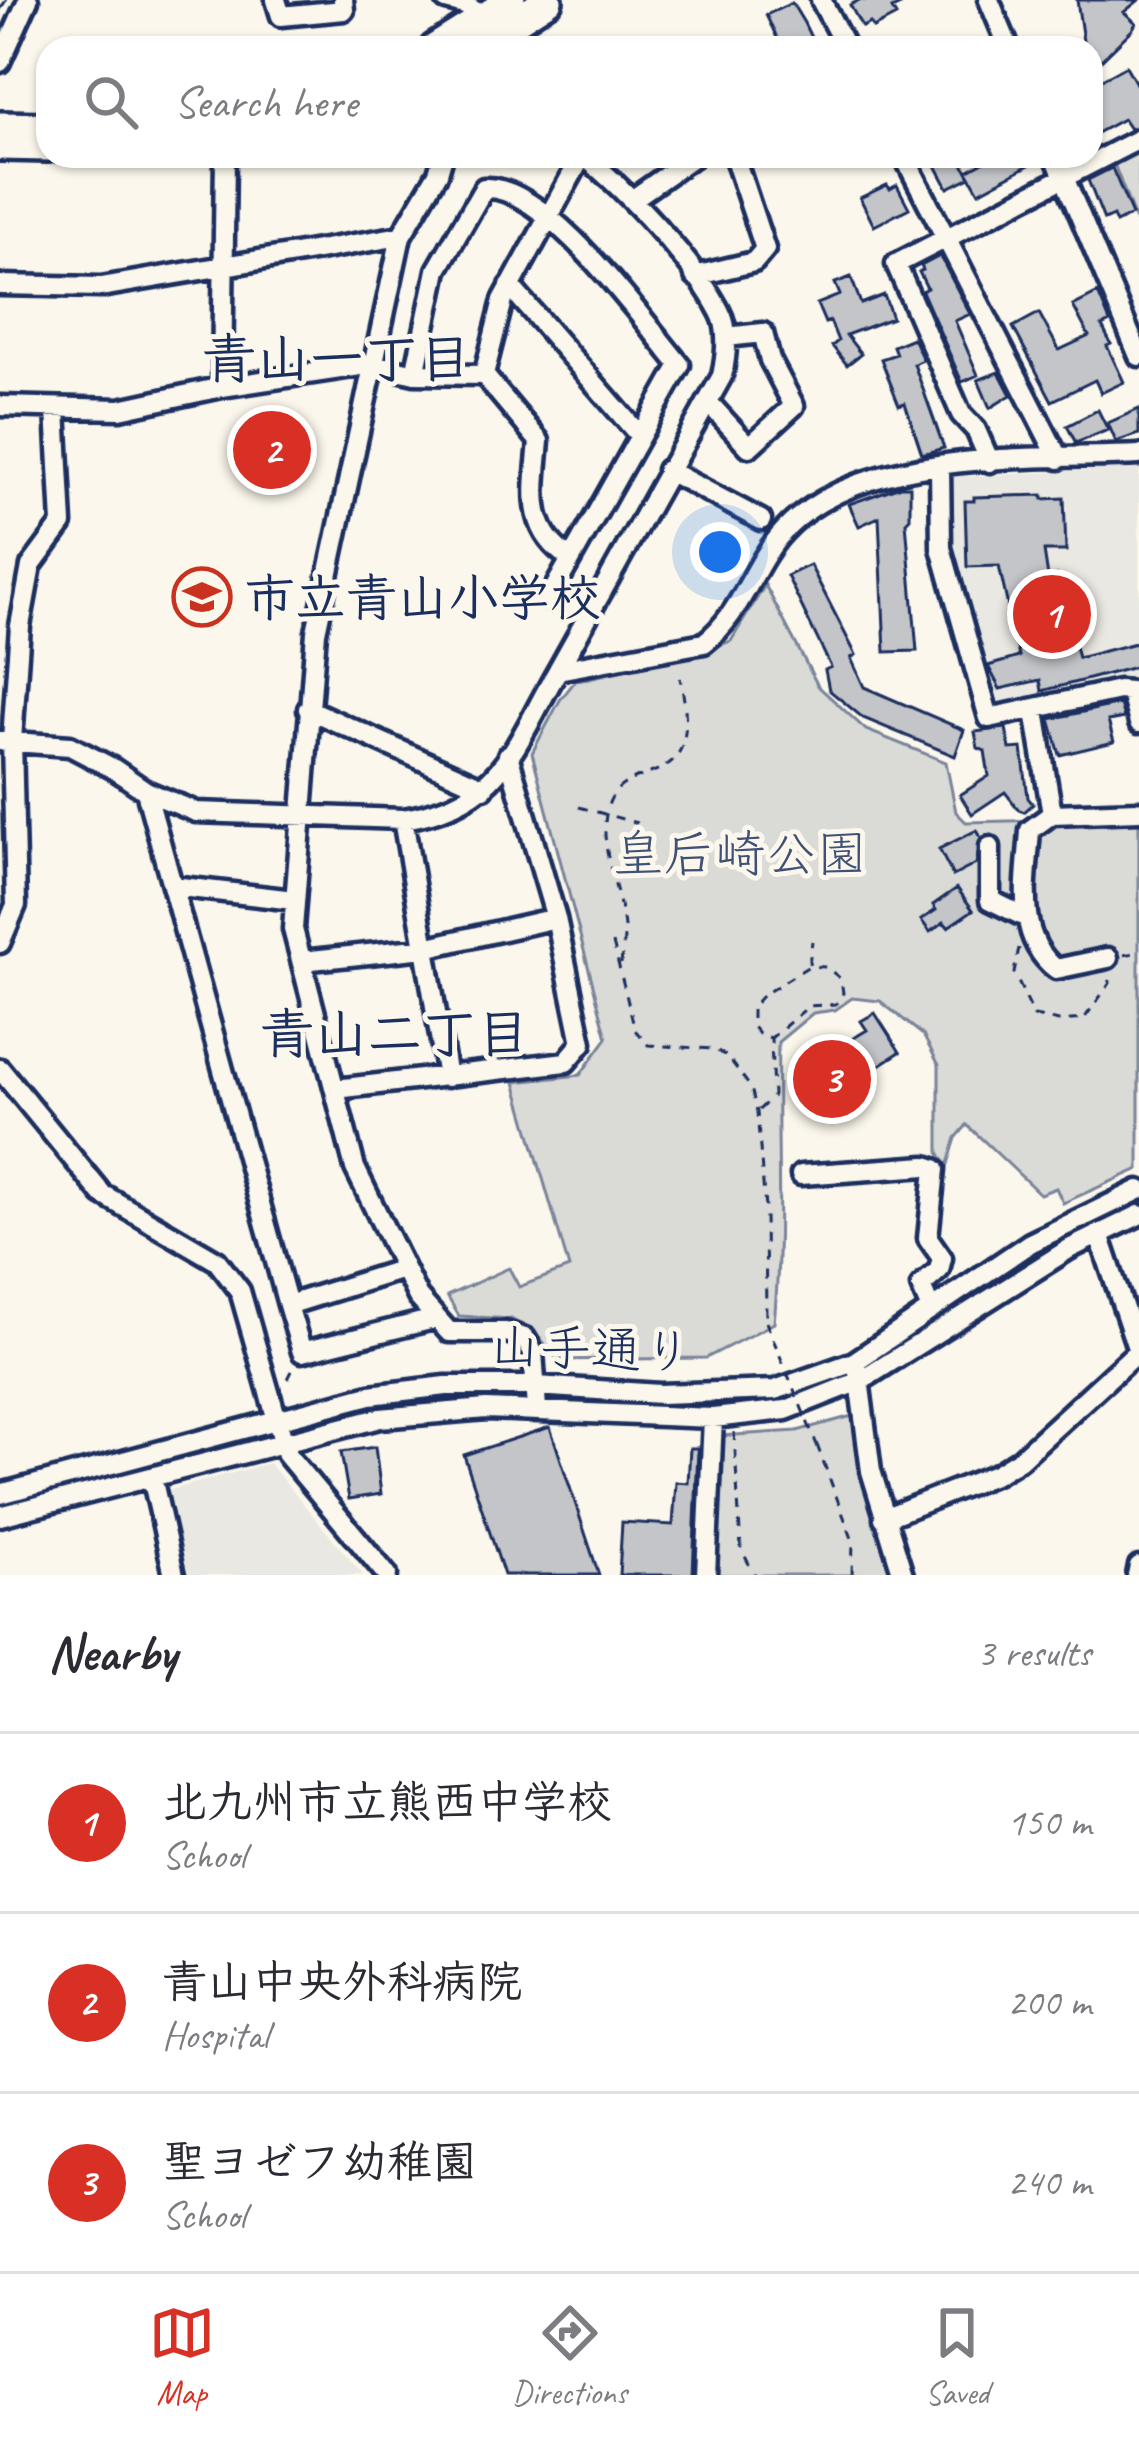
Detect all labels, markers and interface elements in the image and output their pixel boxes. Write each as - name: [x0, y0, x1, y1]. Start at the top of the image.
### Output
- search box: [36, 36, 1103, 168]
- icon: search: [78, 69, 144, 135]
- text: Search here: [174, 74, 357, 131]
- district label: 青山一丁目: [202, 325, 472, 393]
- pin: 2: [233, 405, 311, 495]
- your location: [690, 522, 750, 582]
- school or university icon: 市立青山小学校: [171, 566, 233, 628]
- place label: 市立青山小学校: [244, 566, 601, 630]
- pin: 1: [1013, 569, 1091, 659]
- park label: 皇后崎公園: [612, 822, 868, 886]
- district label: 青山二丁目: [260, 1000, 530, 1068]
- pin: 3: [793, 1034, 871, 1124]
- street label: 山手通り: [488, 1313, 694, 1385]
- text: Nearby: [48, 1621, 176, 1685]
- text: 3 results: [977, 1629, 1091, 1678]
- text: 北九州市立熊西中学校: [162, 1774, 612, 1831]
- text: 1: [78, 1798, 96, 1847]
- text: 150 m: [1007, 1798, 1091, 1847]
- text: School: [162, 1831, 246, 1880]
- text: 青山中央外科病院: [162, 1954, 522, 2011]
- text: 2: [78, 1978, 96, 2027]
- text: 200 m: [1007, 1978, 1091, 2027]
- text: Hospital: [162, 2011, 269, 2060]
- text: 聖ヨゼフ幼稚園: [162, 2134, 477, 2191]
- text: 3: [78, 2158, 96, 2207]
- text: 240 m: [1007, 2158, 1091, 2207]
- text: School: [162, 2191, 246, 2240]
- tab: Map: [149, 2300, 215, 2414]
- tab: Directions: [512, 2300, 627, 2414]
- tab: Saved: [924, 2300, 990, 2414]

